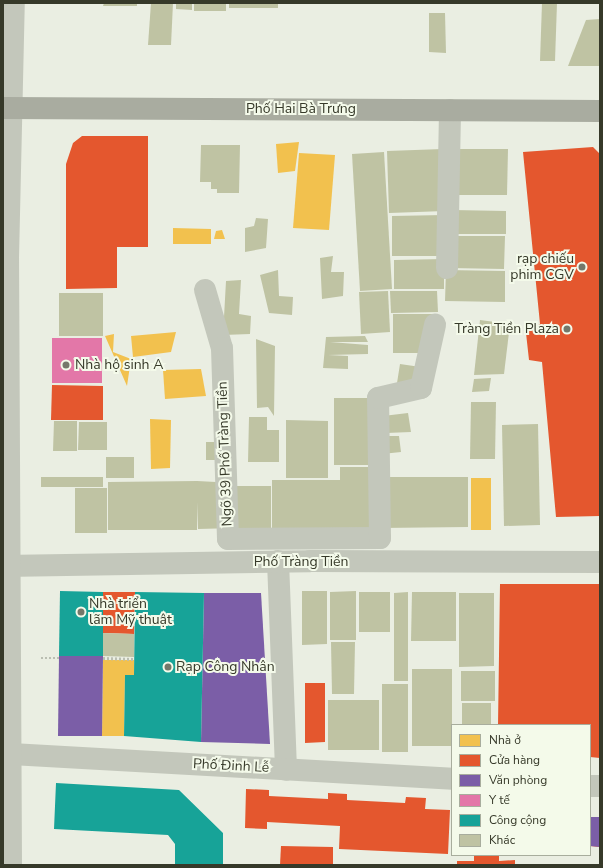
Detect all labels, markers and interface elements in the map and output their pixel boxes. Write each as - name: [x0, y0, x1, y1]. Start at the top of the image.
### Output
- street label: Phố Hai Bà Trưng: [246, 101, 356, 117]
- place label: rạp chiếu phim CGV: [510, 251, 574, 284]
- marker: rạp chiếu phim CGV: [577, 262, 587, 272]
- place label: Tràng Tiền Plaza: [455, 321, 559, 337]
- marker: Tràng Tiền Plaza: [562, 324, 572, 334]
- place label: Nhà hộ sinh A: [75, 357, 163, 373]
- marker: Nhà hộ sinh A: [60, 359, 72, 371]
- street label: Ngõ 39 Phố Tràng Tiền: [214, 381, 236, 527]
- street label: Phố Tràng Tiền: [254, 554, 348, 570]
- place label: Nhà triển lãm Mỹ thuật: [89, 596, 172, 628]
- marker: Nhà triển lãm Mỹ thuật: [76, 607, 86, 617]
- place label: Rạp Công Nhân: [176, 659, 275, 675]
- marker: Rạp Công Nhân: [163, 662, 173, 672]
- legend: [451, 724, 591, 856]
- text: Nhà ở: [489, 732, 521, 748]
- text: Cửa hàng: [489, 752, 540, 768]
- street label: Phố Đinh Lễ: [192, 756, 270, 776]
- text: Văn phòng: [489, 772, 547, 788]
- text: Y tế: [489, 792, 510, 808]
- text: Công cộng: [489, 812, 546, 828]
- text: Khác: [489, 832, 515, 848]

